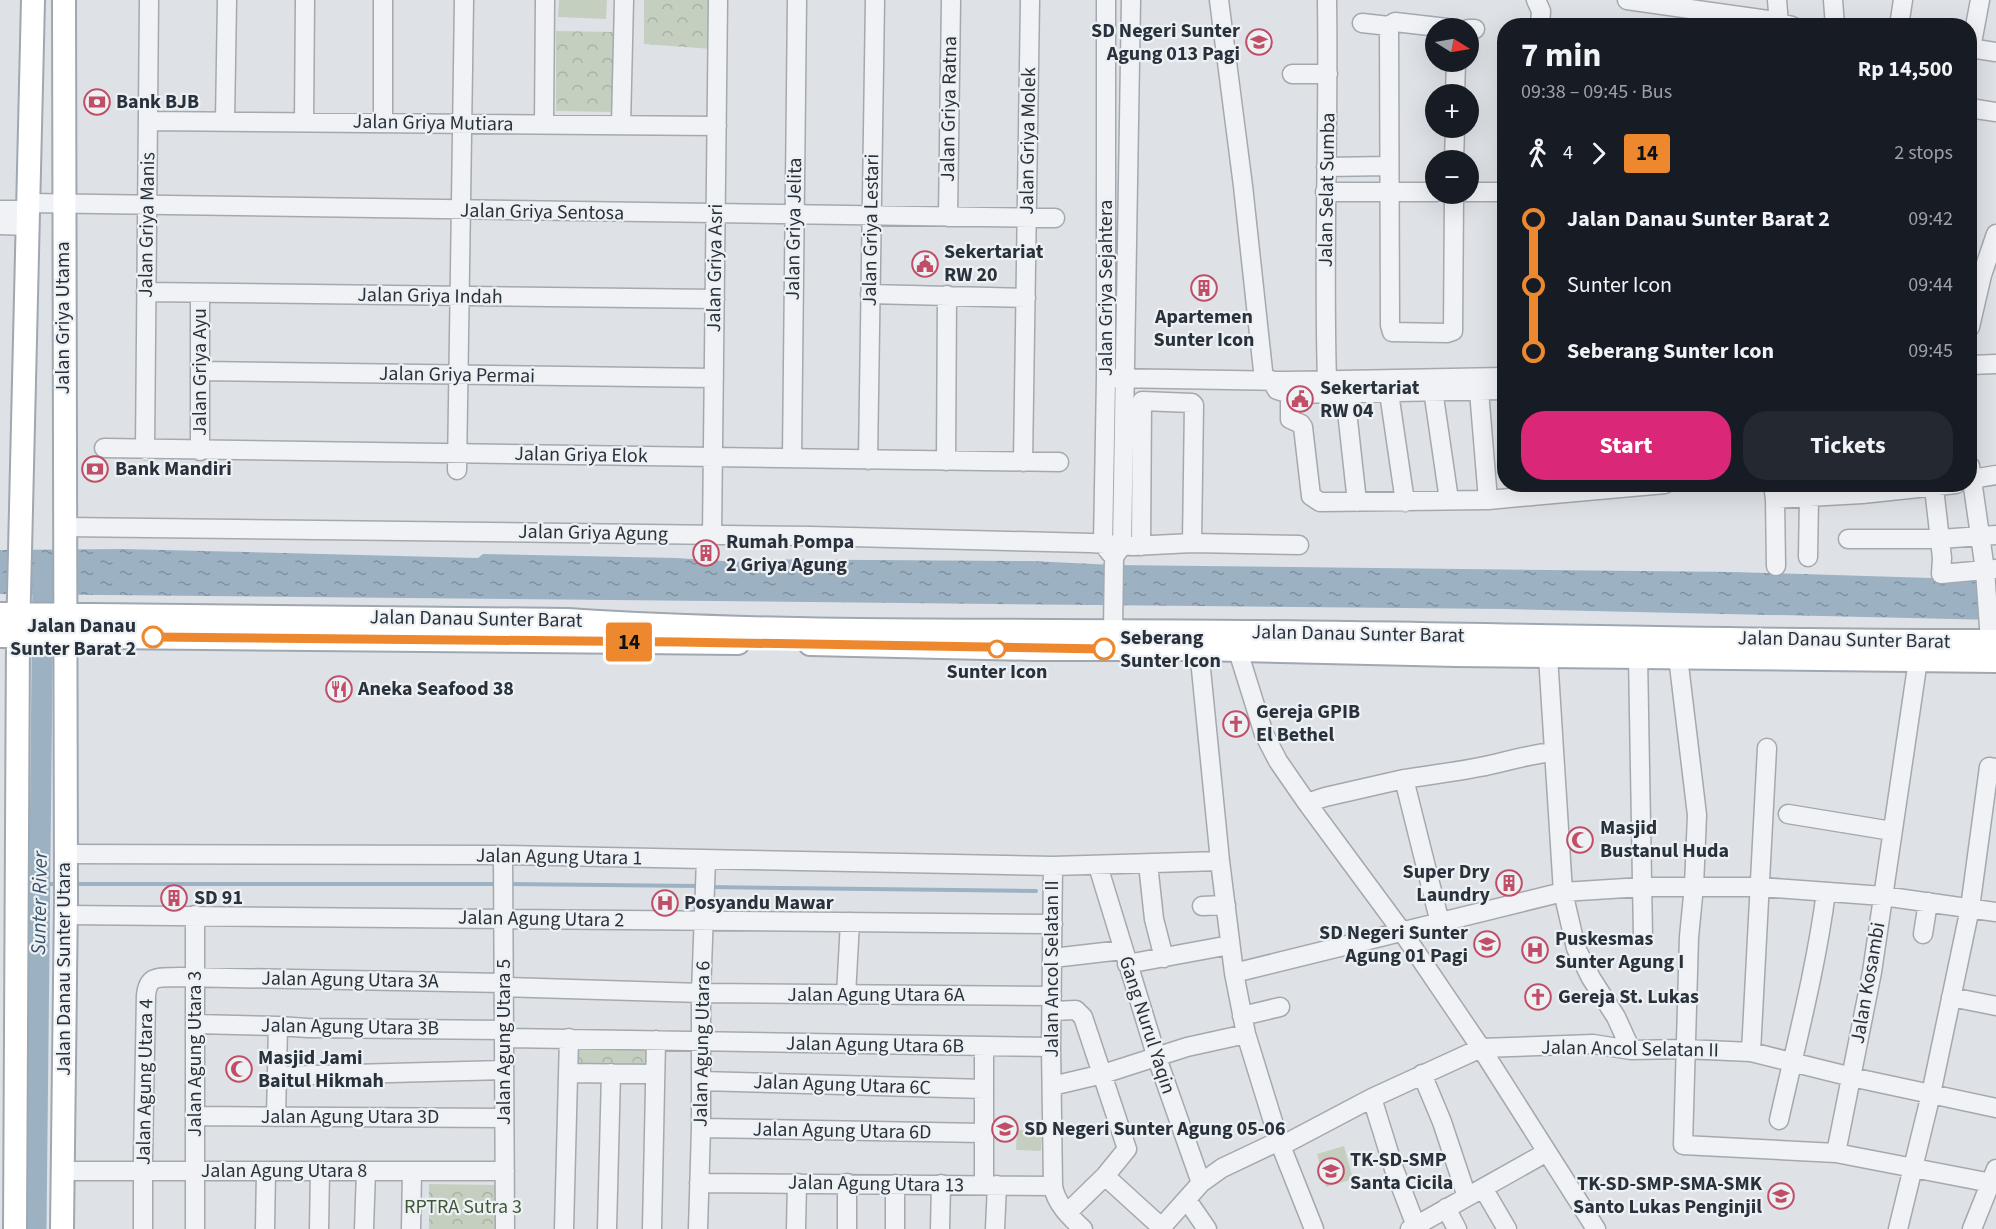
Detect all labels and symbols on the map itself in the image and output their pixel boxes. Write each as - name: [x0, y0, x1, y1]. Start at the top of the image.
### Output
- place label: SD Negeri Sunter Agung 013 Pagi: [1091, 17, 1240, 68]
- north arrow: [1425, 18, 1479, 72]
- school or university icon: SD Negeri Sunter Agung 013 Pagi: [1244, 27, 1274, 57]
- street label: Jalan Griya Ratna: [934, 36, 964, 182]
- street label: Jalan Griya Molek: [1013, 67, 1043, 215]
- bank icon: Bank BJB: [82, 87, 112, 117]
- place label: Bank BJB: [116, 88, 199, 116]
- street label: Jalan Griya Mutiara: [352, 108, 514, 138]
- street label: Jalan Selat Sumba: [1312, 112, 1342, 268]
- street label: Jalan Griya Manis: [132, 152, 162, 298]
- street label: Jalan Griya Lestari: [856, 153, 886, 307]
- street label: Jalan Griya Jelita: [779, 157, 809, 301]
- street label: Jalan Griya Sentosa: [460, 197, 624, 227]
- street label: Jalan Griya Sejahtera: [1092, 200, 1120, 376]
- street label: Jalan Griya Asri: [700, 203, 730, 333]
- place label: Sekertariat RW 20: [944, 238, 1044, 289]
- street label: Jalan Griya Utama: [49, 242, 77, 394]
- public building icon: Sekertariat RW 20: [910, 249, 940, 279]
- building icon: Apartemen Sunter Icon: [1189, 273, 1219, 303]
- street label: Jalan Griya Indah: [357, 281, 503, 311]
- place label: Apartemen Sunter Icon: [1154, 303, 1254, 354]
- street label: Jalan Griya Ayu: [186, 308, 214, 436]
- street label: Jalan Griya Permai: [379, 360, 535, 390]
- place label: Sekertariat RW 04: [1320, 374, 1420, 425]
- public building icon: Sekertariat RW 04: [1285, 384, 1315, 414]
- street label: Jalan Griya Elok: [514, 440, 648, 470]
- bank icon: Bank Mandiri: [80, 454, 110, 484]
- place label: Bank Mandiri: [115, 455, 232, 483]
- street label: Jalan Griya Agung: [518, 518, 668, 548]
- place label: Rumah Pompa 2 Griya Agung: [726, 528, 854, 579]
- building icon: Rumah Pompa 2 Griya Agung: [691, 538, 721, 568]
- street label: Jalan Danau Sunter Barat: [369, 603, 583, 635]
- place label: Jalan Danau Sunter Barat 2: [10, 612, 136, 663]
- street label: Jalan Danau Sunter Barat: [1251, 618, 1465, 650]
- line badge: 14: [602, 622, 656, 662]
- place label: Seberang Sunter Icon: [1120, 624, 1221, 675]
- street label: Jalan Danau Sunter Barat: [1737, 624, 1951, 656]
- marker: Jalan Danau Sunter Barat 2: [142, 626, 164, 648]
- marker: Seberang Sunter Icon: [1093, 638, 1115, 660]
- marker: Sunter Icon: [988, 640, 1006, 658]
- place label: Sunter Icon: [947, 658, 1047, 686]
- restaurant icon: Aneka Seafood 38: [324, 674, 354, 704]
- place label: Aneka Seafood 38: [357, 675, 514, 703]
- place label: Gereja GPIB El Bethel: [1256, 698, 1360, 749]
- church icon: Gereja GPIB El Bethel: [1221, 709, 1251, 739]
- place label: Masjid Bustanul Huda: [1600, 814, 1729, 865]
- mosque icon: Masjid Bustanul Huda: [1565, 825, 1595, 855]
- street label: Jalan Agung Utara 1: [476, 842, 642, 872]
- water label: Sunter River: [23, 850, 55, 955]
- place label: Super Dry Laundry: [1403, 858, 1491, 909]
- street label: Jalan Danau Sunter Utara: [50, 862, 78, 1076]
- building icon: Super Dry Laundry: [1494, 868, 1524, 898]
- street label: Jalan Ancol Selatan II: [1038, 880, 1066, 1058]
- building icon: SD 91: [159, 883, 189, 913]
- place label: SD 91: [194, 884, 243, 912]
- hospital icon: Posyandu Mawar: [650, 888, 680, 918]
- place label: Posyandu Mawar: [684, 889, 834, 917]
- street label: Jalan Agung Utara 2: [458, 904, 625, 934]
- place label: SD Negeri Sunter Agung 01 Pagi: [1319, 919, 1468, 970]
- street label: Jalan Kosambi: [1844, 920, 1892, 1046]
- place label: Puskesmas Sunter Agung I: [1555, 925, 1684, 976]
- school or university icon: SD Negeri Sunter Agung 01 Pagi: [1472, 929, 1502, 959]
- hospital icon: Puskesmas Sunter Agung I: [1520, 935, 1550, 965]
- street label: Gang Nurul Yaqin: [1112, 952, 1182, 1098]
- street label: Jalan Agung Utara 5: [490, 959, 518, 1125]
- street label: Jalan Agung Utara 6: [687, 960, 717, 1127]
- street label: Jalan Agung Utara 3A: [261, 964, 439, 996]
- street label: Jalan Agung Utara 3: [181, 971, 209, 1137]
- street label: Jalan Agung Utara 6A: [787, 981, 965, 1009]
- church icon: Gereja St. Lukas: [1523, 982, 1553, 1012]
- place label: Gereja St. Lukas: [1558, 983, 1699, 1011]
- street label: Jalan Agung Utara 4: [130, 998, 160, 1165]
- street label: Jalan Agung Utara 3B: [261, 1011, 439, 1043]
- street label: Jalan Agung Utara 6B: [786, 1029, 964, 1061]
- street label: Jalan Ancol Selatan II: [1541, 1033, 1719, 1065]
- place label: Masjid Jami Baitul Hikmah: [258, 1044, 384, 1095]
- mosque icon: Masjid Jami Baitul Hikmah: [224, 1054, 254, 1084]
- street label: Jalan Agung Utara 6C: [753, 1068, 931, 1102]
- street label: Jalan Agung Utara 3D: [261, 1103, 439, 1131]
- school or university icon: SD Negeri Sunter Agung 05-06: [990, 1114, 1020, 1144]
- street label: Jalan Agung Utara 6D: [752, 1115, 932, 1147]
- place label: SD Negeri Sunter Agung 05-06: [1024, 1115, 1285, 1143]
- place label: TK-SD-SMP Santa Cicila: [1350, 1146, 1453, 1197]
- school or university icon: TK-SD-SMP Santa Cicila: [1316, 1156, 1346, 1186]
- street label: Jalan Agung Utara 8: [201, 1157, 367, 1185]
- street label: Jalan Agung Utara 13: [788, 1168, 964, 1200]
- place label: TK-SD-SMP-SMA-SMK Santo Lukas Penginjil: [1573, 1170, 1763, 1221]
- school or university icon: TK-SD-SMP-SMA-SMK Santo Lukas Penginjil: [1766, 1181, 1796, 1211]
- park label: RPTRA Sutra 3: [404, 1193, 522, 1221]

